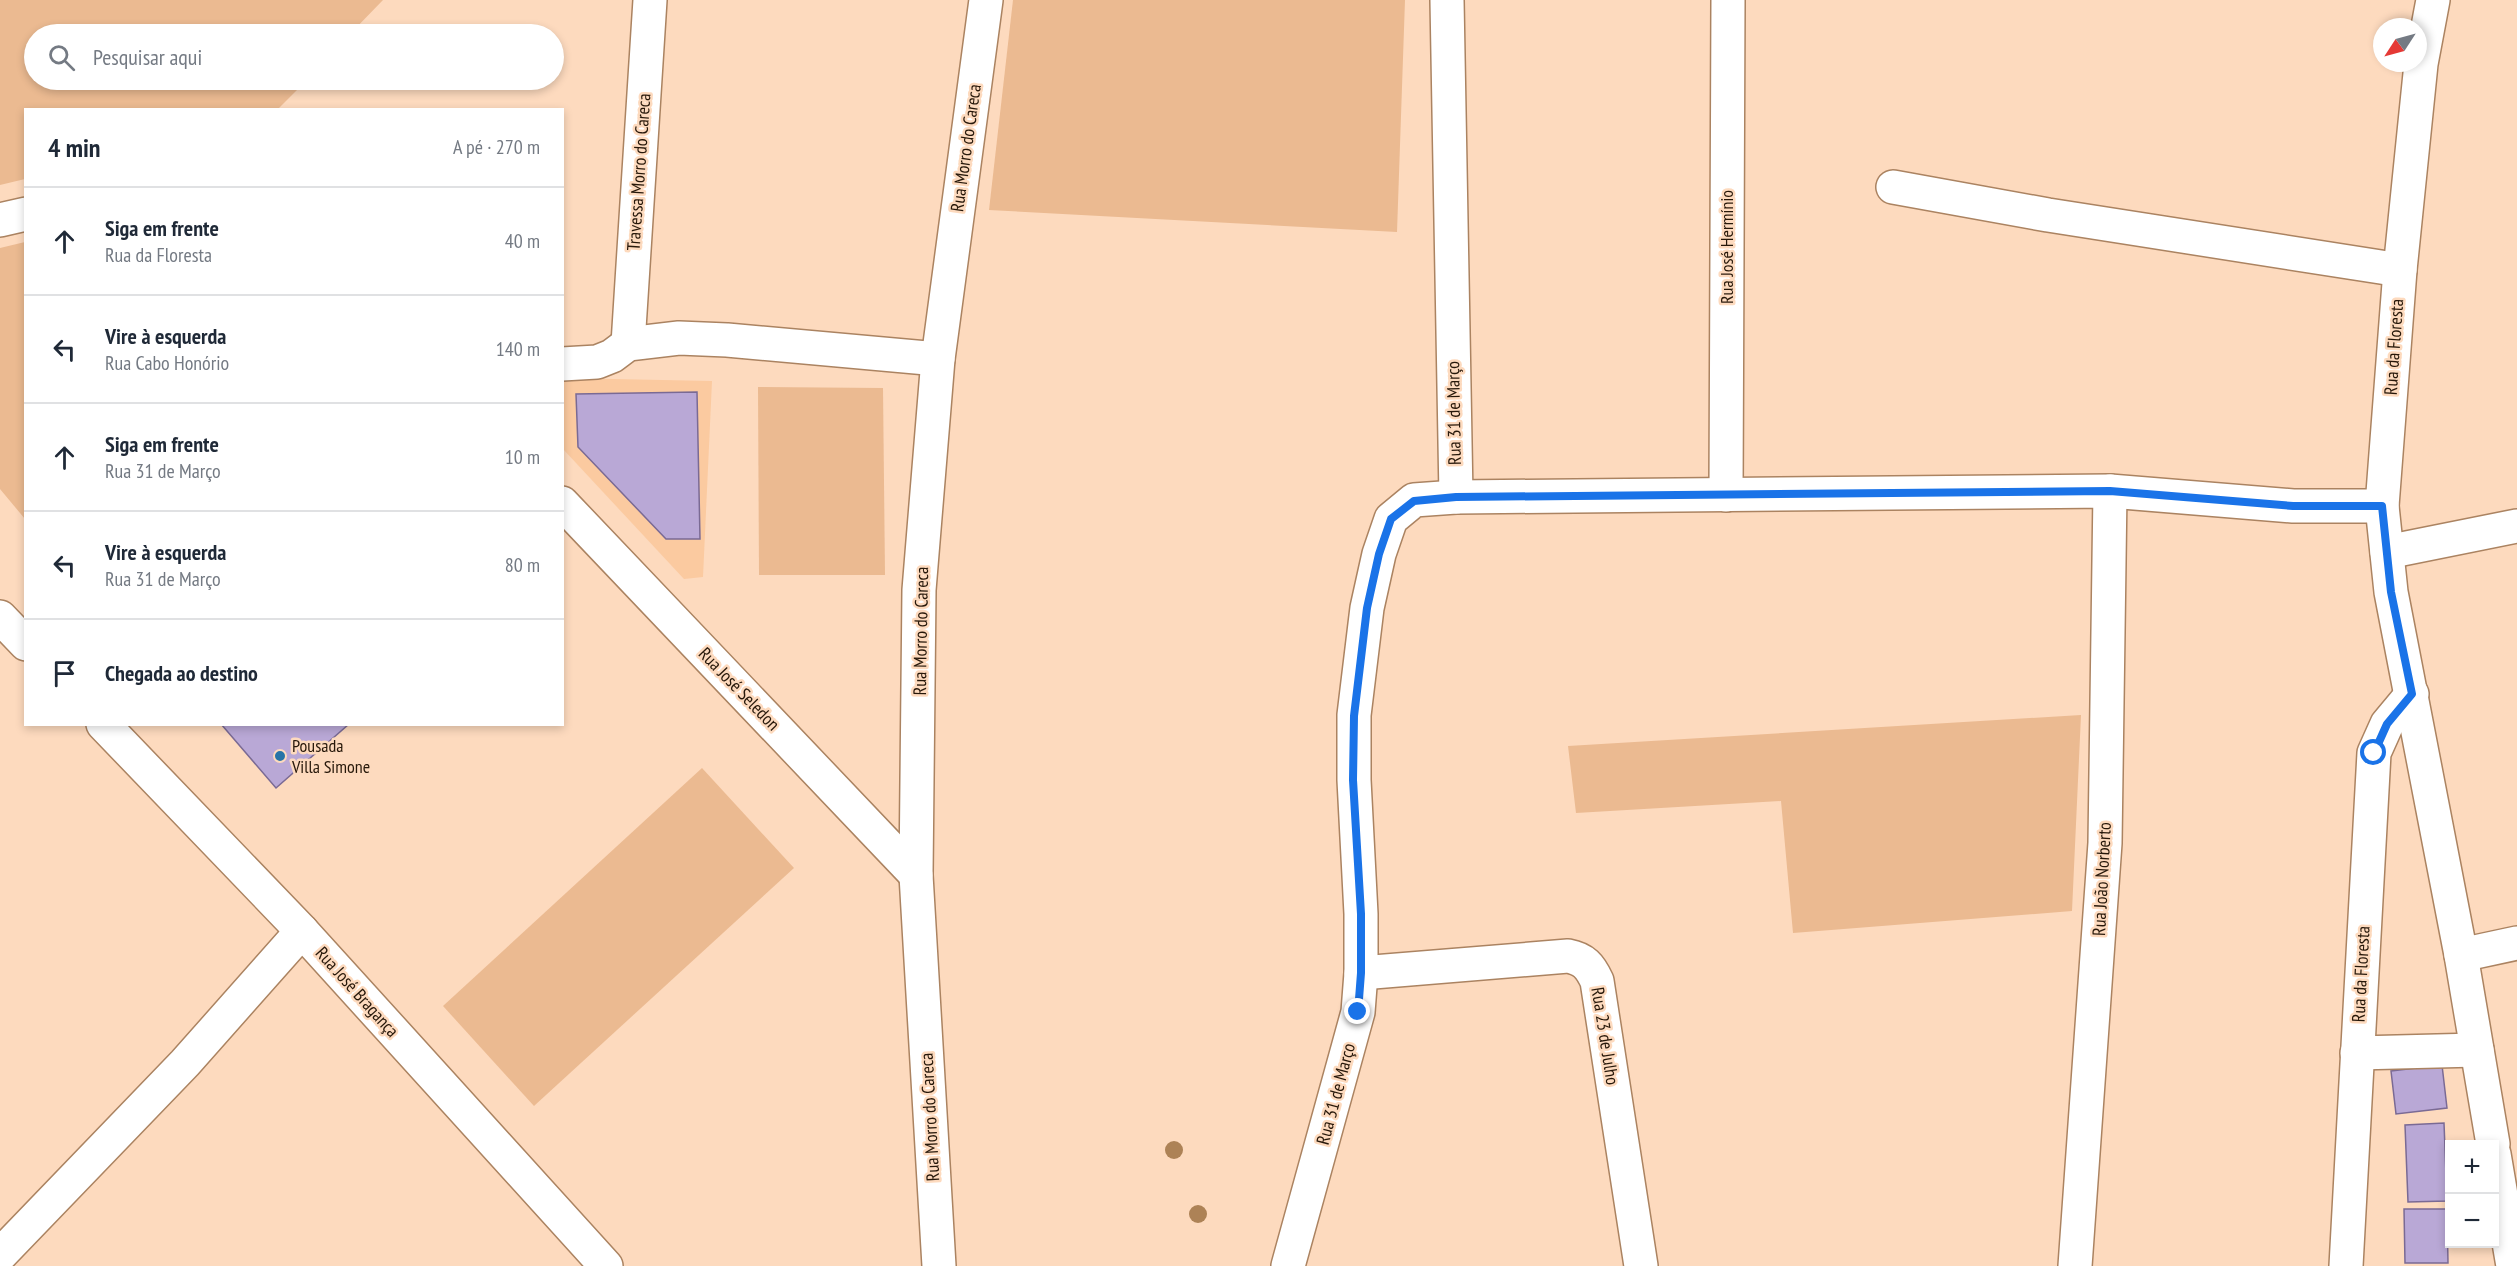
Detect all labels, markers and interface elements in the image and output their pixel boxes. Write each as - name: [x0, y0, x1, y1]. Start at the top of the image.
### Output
- north arrow: [2373, 18, 2427, 72]
- search box: [24, 24, 564, 90]
- icon: search: [45, 41, 78, 74]
- text: Pesquisar aqui: [93, 43, 202, 71]
- street label: Rua Morro do Careca: [945, 83, 986, 213]
- street label: Travessa Morro do Careca: [622, 93, 655, 251]
- text: 4 min: [48, 131, 101, 164]
- text: A pé · 270 m: [453, 134, 540, 160]
- street label: Rua José Hermínio: [1715, 190, 1738, 304]
- text: Siga em frente: [105, 214, 219, 242]
- icon: ahead: [48, 225, 81, 258]
- text: 40 m: [505, 228, 540, 254]
- text: Rua da Floresta: [105, 242, 212, 268]
- street label: Rua da Floresta: [2379, 298, 2408, 396]
- text: Vire à esquerda: [105, 322, 226, 350]
- icon: left: [48, 333, 81, 366]
- text: 140 m: [496, 336, 540, 362]
- text: Rua Cabo Honório: [105, 350, 229, 376]
- street label: Rua 31 de Março: [1441, 361, 1466, 465]
- text: Siga em frente: [105, 430, 219, 458]
- icon: ahead: [48, 441, 81, 474]
- text: 10 m: [505, 444, 540, 470]
- text: Rua 31 de Março: [105, 458, 221, 484]
- text: Vire à esquerda: [105, 538, 226, 566]
- icon: left: [48, 549, 81, 582]
- text: 80 m: [505, 552, 540, 578]
- text: Rua 31 de Março: [105, 566, 221, 592]
- street label: Rua Morro do Careca: [908, 567, 933, 695]
- street label: Rua José Seledon: [694, 642, 785, 735]
- icon: arrive: [48, 657, 81, 690]
- text: Chegada ao destino: [105, 659, 258, 687]
- place label: Pousada Villa Simone: [291, 734, 370, 778]
- route start: [2360, 739, 2386, 765]
- marker: Pousada Villa Simone: [273, 749, 287, 763]
- street label: Rua João Norberto: [2087, 821, 2116, 936]
- street label: Rua da Floresta: [2346, 925, 2375, 1023]
- street label: Rua José Bragança: [311, 942, 404, 1042]
- street label: Rua 23 de Julho: [1586, 985, 1625, 1087]
- route end: [1344, 998, 1370, 1024]
- street label: Rua 31 de Março: [1311, 1040, 1360, 1147]
- street label: Rua Morro do Careca: [915, 1052, 944, 1182]
- map controls: [2445, 1140, 2499, 1248]
- button: +: [2445, 1140, 2499, 1194]
- button: −: [2445, 1194, 2499, 1248]

